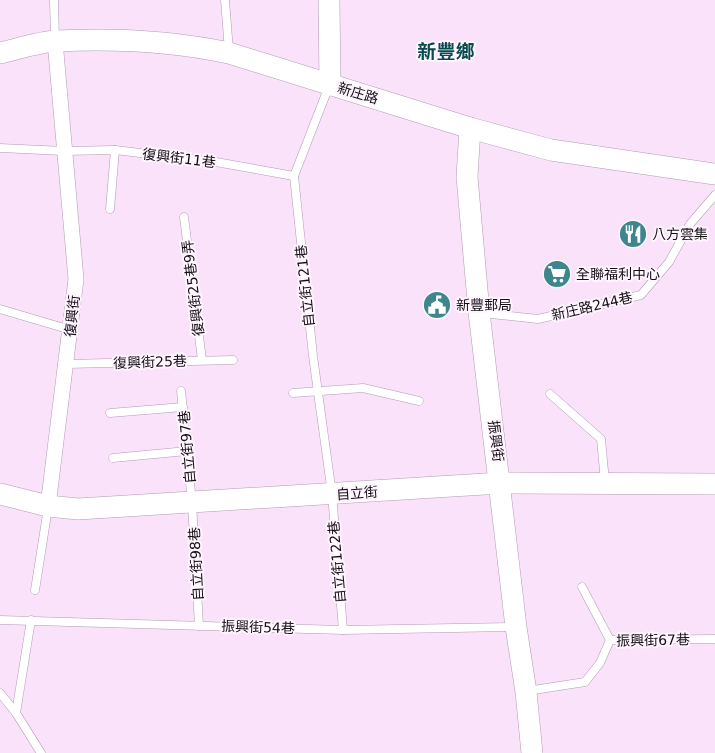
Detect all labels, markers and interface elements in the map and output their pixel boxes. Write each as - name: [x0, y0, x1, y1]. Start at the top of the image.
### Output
- district label: 新豐鄉: [417, 40, 475, 62]
- street label: 新庄路: [336, 79, 380, 107]
- street label: 復興街11巷: [141, 146, 217, 170]
- restaurant icon: 八方雲集: [618, 219, 648, 249]
- place label: 八方雲集: [652, 226, 708, 242]
- street label: 復興街25巷9弄: [179, 239, 207, 337]
- street label: 自立街121巷: [293, 244, 317, 328]
- supermarket icon: 全聯福利中心: [542, 259, 572, 289]
- place label: 全聯福利中心: [576, 266, 660, 282]
- street label: 新庄路244巷: [550, 289, 634, 323]
- public building icon: 新豐郵局: [422, 290, 452, 320]
- street label: 復興街: [62, 294, 82, 338]
- place label: 新豐郵局: [456, 297, 512, 313]
- street label: 復興街25巷: [113, 353, 187, 371]
- street label: 自立街97巷: [176, 410, 198, 484]
- street label: 振興街: [486, 419, 506, 463]
- street label: 自立街: [335, 484, 379, 502]
- street label: 自立街122巷: [325, 520, 349, 604]
- street label: 自立街98巷: [186, 527, 206, 601]
- street label: 振興街54巷: [221, 618, 295, 636]
- street label: 振興街67巷: [616, 631, 690, 649]

